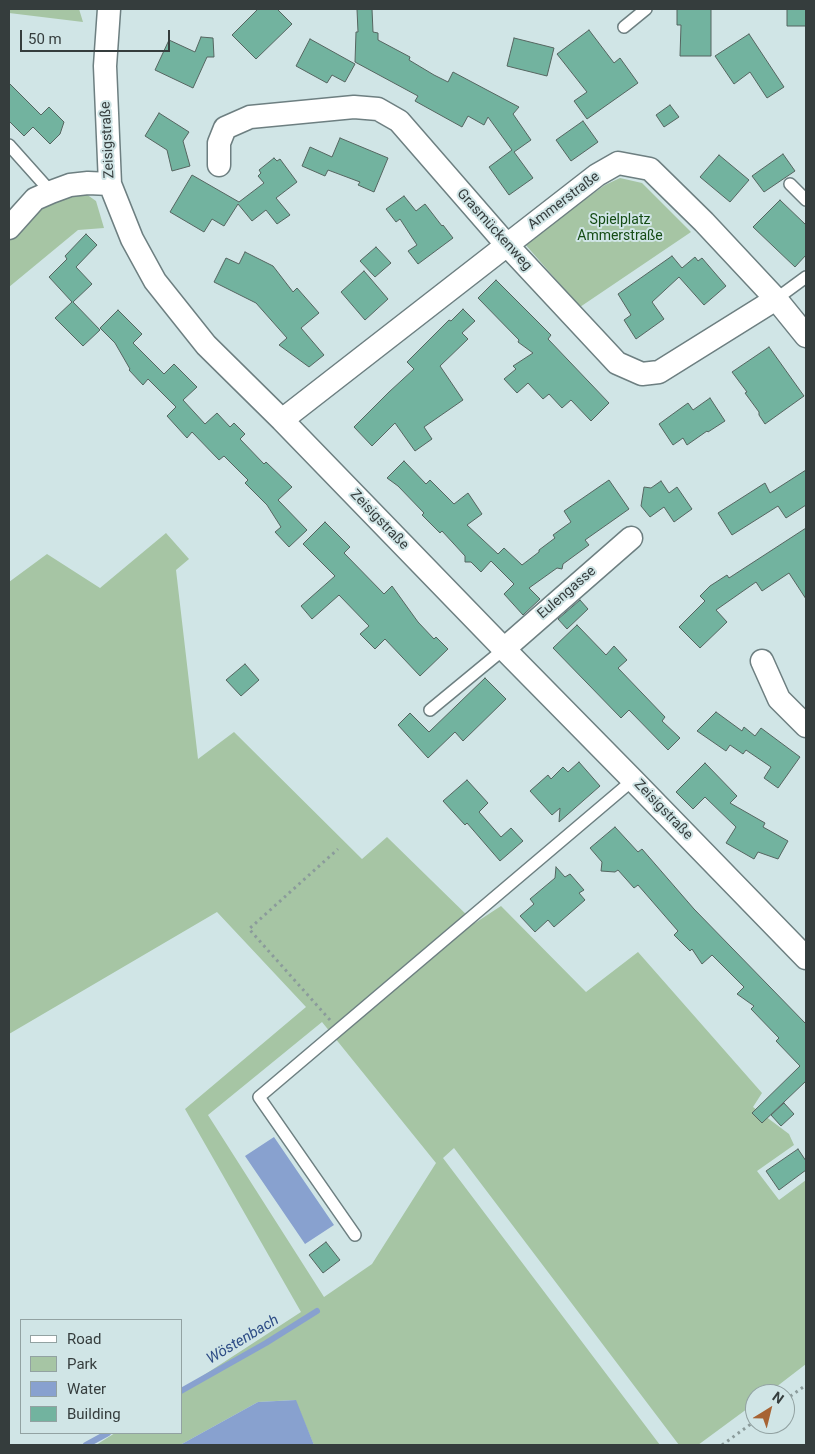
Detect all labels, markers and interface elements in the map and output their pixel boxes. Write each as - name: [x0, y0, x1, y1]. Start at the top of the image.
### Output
- scale bar: [22, 20, 172, 52]
- text: 50 m: [28, 30, 62, 48]
- street label: Zeisigstraße: [98, 101, 118, 179]
- street label: Ammerstraße: [525, 169, 603, 233]
- street label: Grasmückenweg: [453, 186, 535, 274]
- park label: Spielplatz Ammerstraße: [577, 212, 663, 244]
- street label: Zeisigstraße: [346, 486, 412, 554]
- street label: Eulengasse: [535, 563, 599, 623]
- street label: Zeisigstraße: [630, 776, 696, 844]
- water label: Wöstenbach: [204, 1312, 282, 1368]
- legend: [20, 1319, 182, 1434]
- text: Road: [67, 1330, 101, 1348]
- text: Park: [67, 1355, 97, 1373]
- text: Water: [67, 1380, 106, 1398]
- north arrow: [745, 1384, 795, 1434]
- text: N: [770, 1388, 787, 1407]
- text: Building: [67, 1405, 121, 1423]

